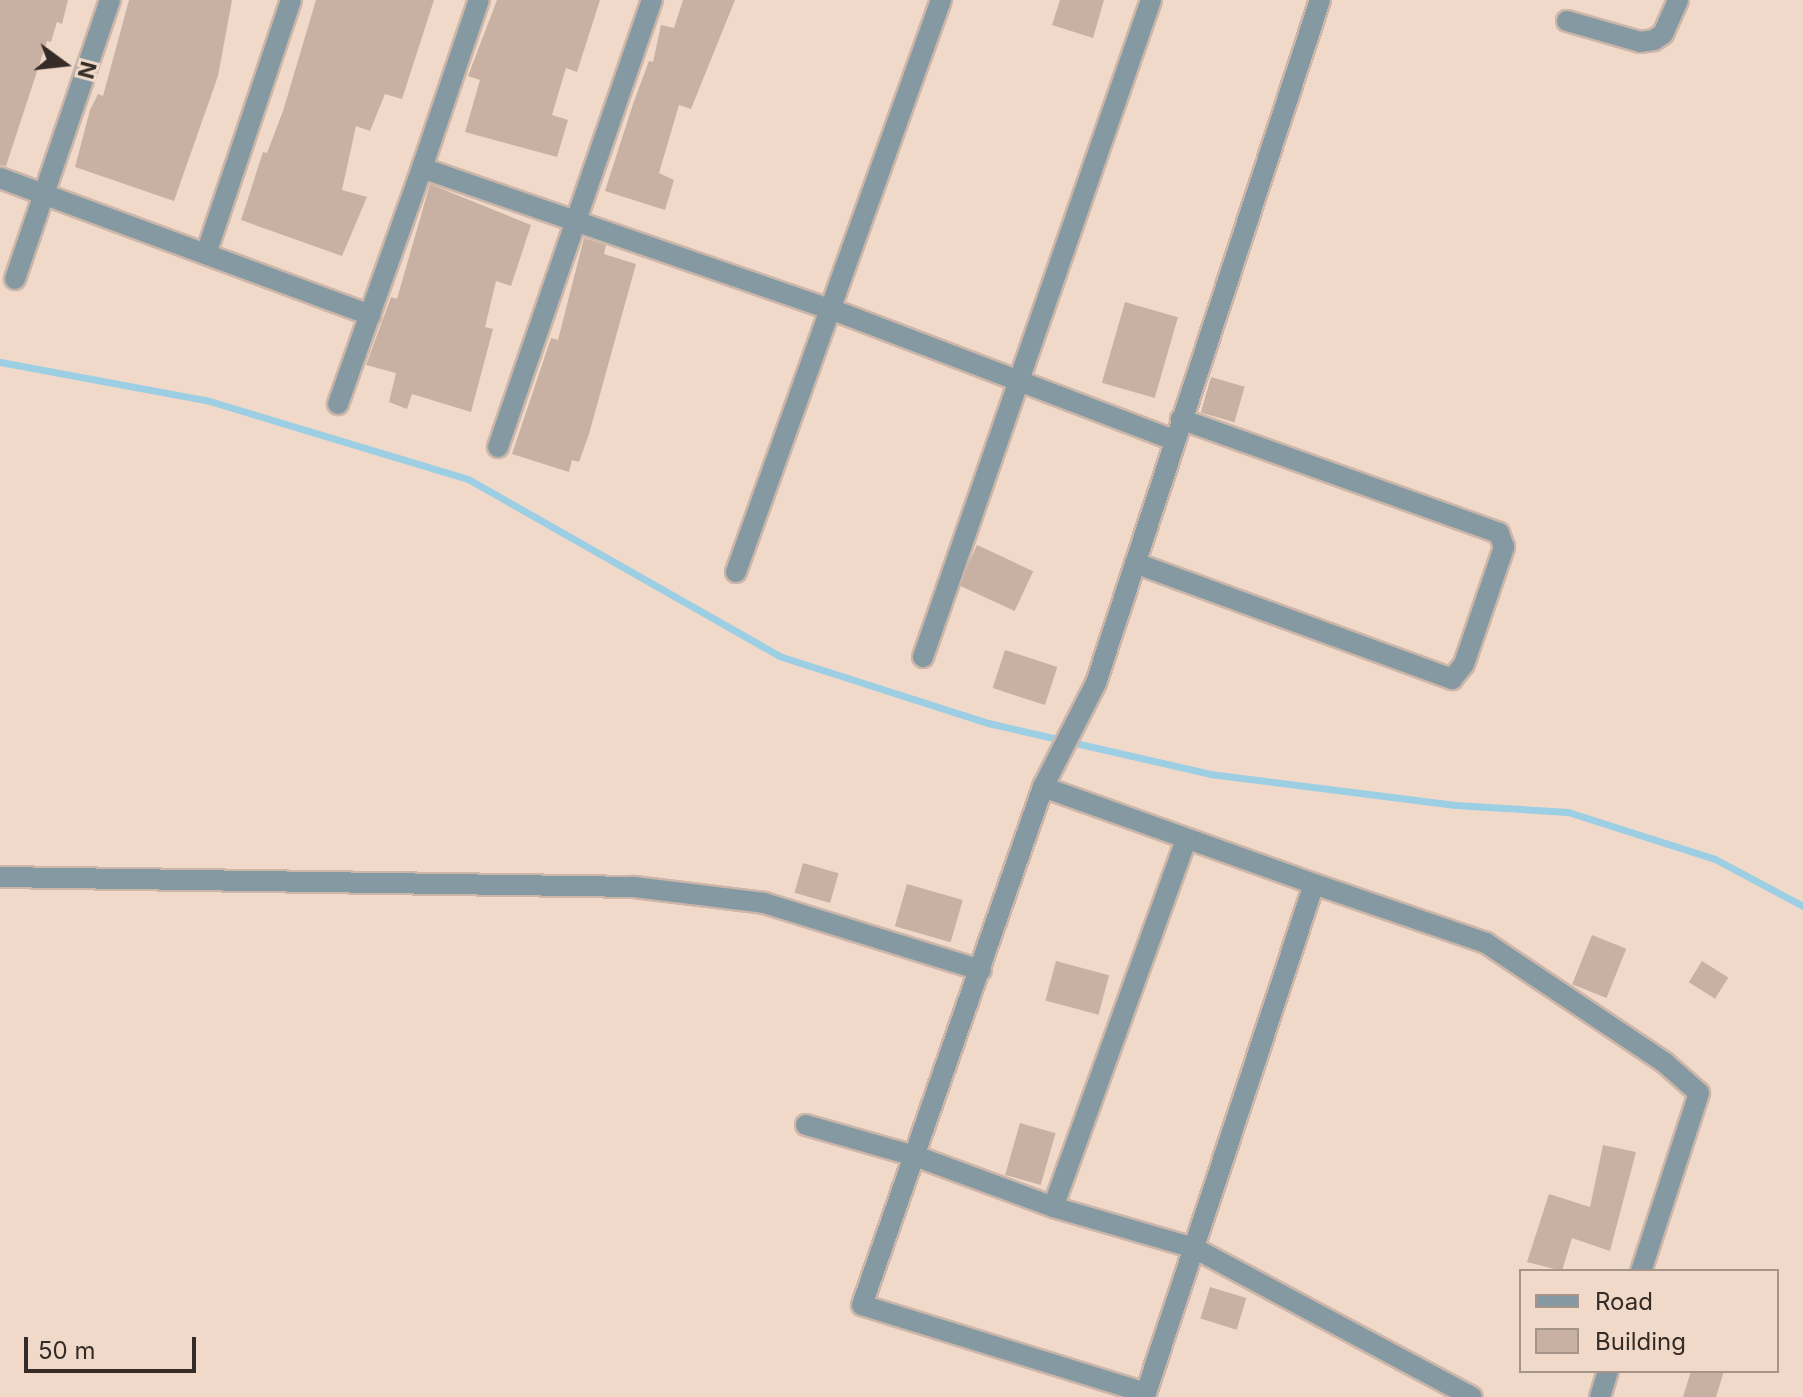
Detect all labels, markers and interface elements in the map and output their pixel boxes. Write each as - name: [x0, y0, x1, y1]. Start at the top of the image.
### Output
- north arrow: [24, 24, 104, 104]
- text: N: [72, 59, 102, 82]
- legend: [1519, 1269, 1779, 1373]
- text: Road: [1595, 1287, 1653, 1316]
- scale bar: [28, 1321, 200, 1371]
- text: Building: [1595, 1327, 1686, 1356]
- text: 50 m: [38, 1336, 96, 1365]

